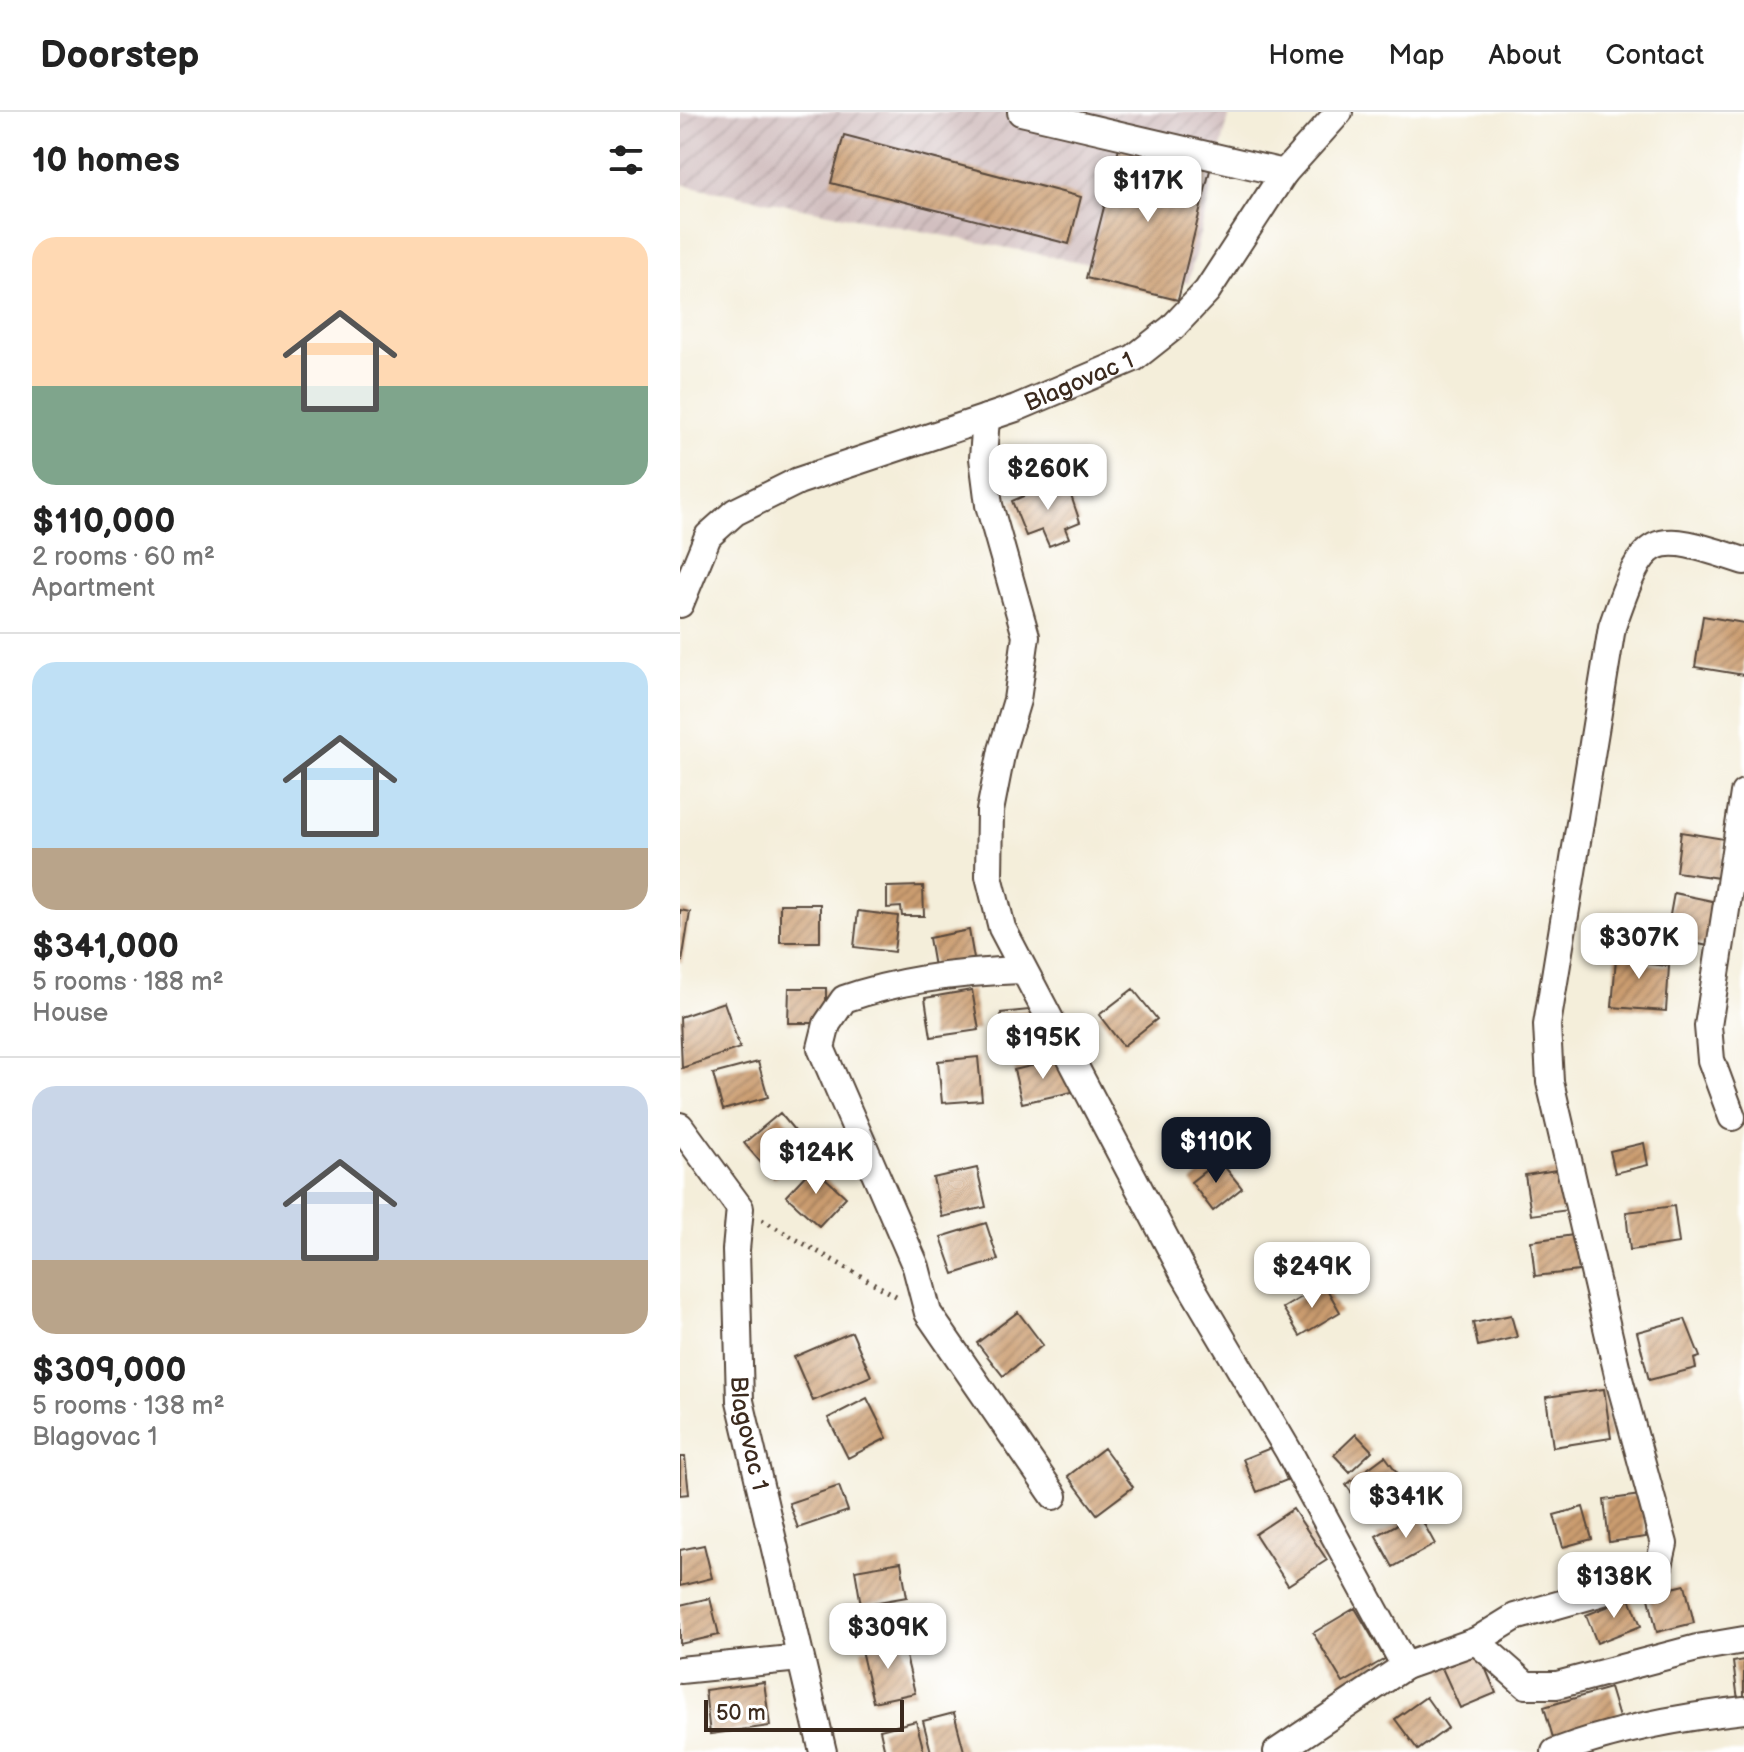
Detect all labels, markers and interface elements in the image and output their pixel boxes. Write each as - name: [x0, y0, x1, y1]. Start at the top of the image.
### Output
- text: Doorstep: [40, 33, 199, 78]
- text: Home: [1268, 39, 1344, 72]
- text: Map: [1388, 39, 1445, 72]
- text: About: [1489, 39, 1561, 72]
- text: Contact: [1605, 39, 1704, 72]
- icon: filters: [604, 138, 648, 182]
- text: 10 homes: [32, 140, 180, 181]
- pin: $117K: [1092, 156, 1204, 224]
- text: $117K: [1112, 166, 1184, 197]
- icon: home: [268, 289, 412, 433]
- street label: Blagovac 1: [1020, 345, 1138, 417]
- pin: $260K: [992, 444, 1104, 512]
- text: $260K: [1007, 454, 1089, 485]
- text: $110,000: [32, 501, 175, 542]
- text: 2 rooms · 60 m²: [32, 542, 215, 573]
- text: Apartment: [32, 573, 155, 604]
- icon: home: [268, 714, 412, 858]
- pin: $307K: [1583, 913, 1695, 981]
- text: $307K: [1599, 923, 1679, 954]
- text: $341,000: [32, 926, 179, 967]
- text: 5 rooms · 188 m²: [32, 967, 224, 998]
- text: House: [32, 998, 108, 1029]
- pin: $195K: [987, 1013, 1099, 1081]
- text: $195K: [1005, 1023, 1081, 1054]
- pin: $110K: [1160, 1117, 1272, 1185]
- text: $110K: [1180, 1127, 1252, 1158]
- pin: $124K: [760, 1128, 872, 1196]
- icon: home: [268, 1138, 412, 1282]
- text: $124K: [778, 1138, 854, 1169]
- pin: $249K: [1256, 1242, 1368, 1310]
- text: $249K: [1272, 1252, 1352, 1283]
- text: $309,000: [32, 1350, 186, 1391]
- street label: Blagovac 1: [725, 1376, 775, 1493]
- text: 5 rooms · 138 m²: [32, 1391, 225, 1422]
- text: Blagovac 1: [32, 1422, 158, 1453]
- pin: $341K: [1350, 1472, 1462, 1540]
- text: $341K: [1368, 1482, 1444, 1513]
- pin: $138K: [1558, 1552, 1670, 1620]
- text: $138K: [1576, 1562, 1652, 1593]
- pin: $309K: [832, 1603, 944, 1671]
- text: $309K: [847, 1613, 929, 1644]
- scale bar: [704, 1696, 904, 1732]
- text: 50 m: [716, 1700, 766, 1727]

